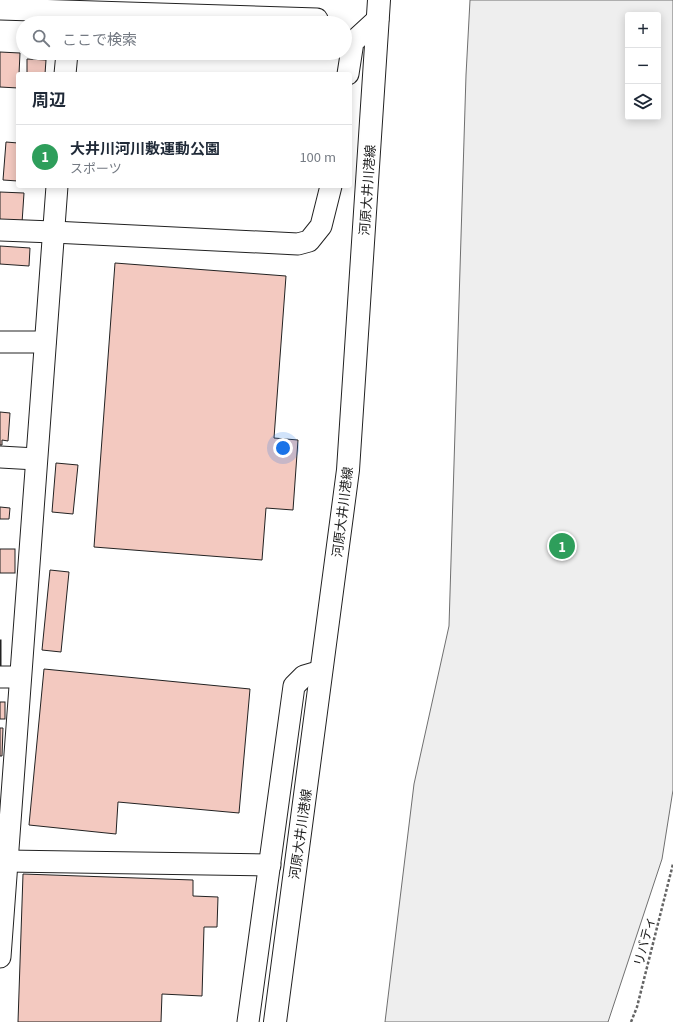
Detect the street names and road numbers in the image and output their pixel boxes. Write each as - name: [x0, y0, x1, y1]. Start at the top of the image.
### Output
- street label: 河原大井川港線: [354, 144, 379, 236]
- street label: 河原大井川港線: [327, 466, 356, 558]
- street label: 河原大井川港線: [284, 788, 315, 880]
- street label: リバティ: [628, 914, 659, 968]

